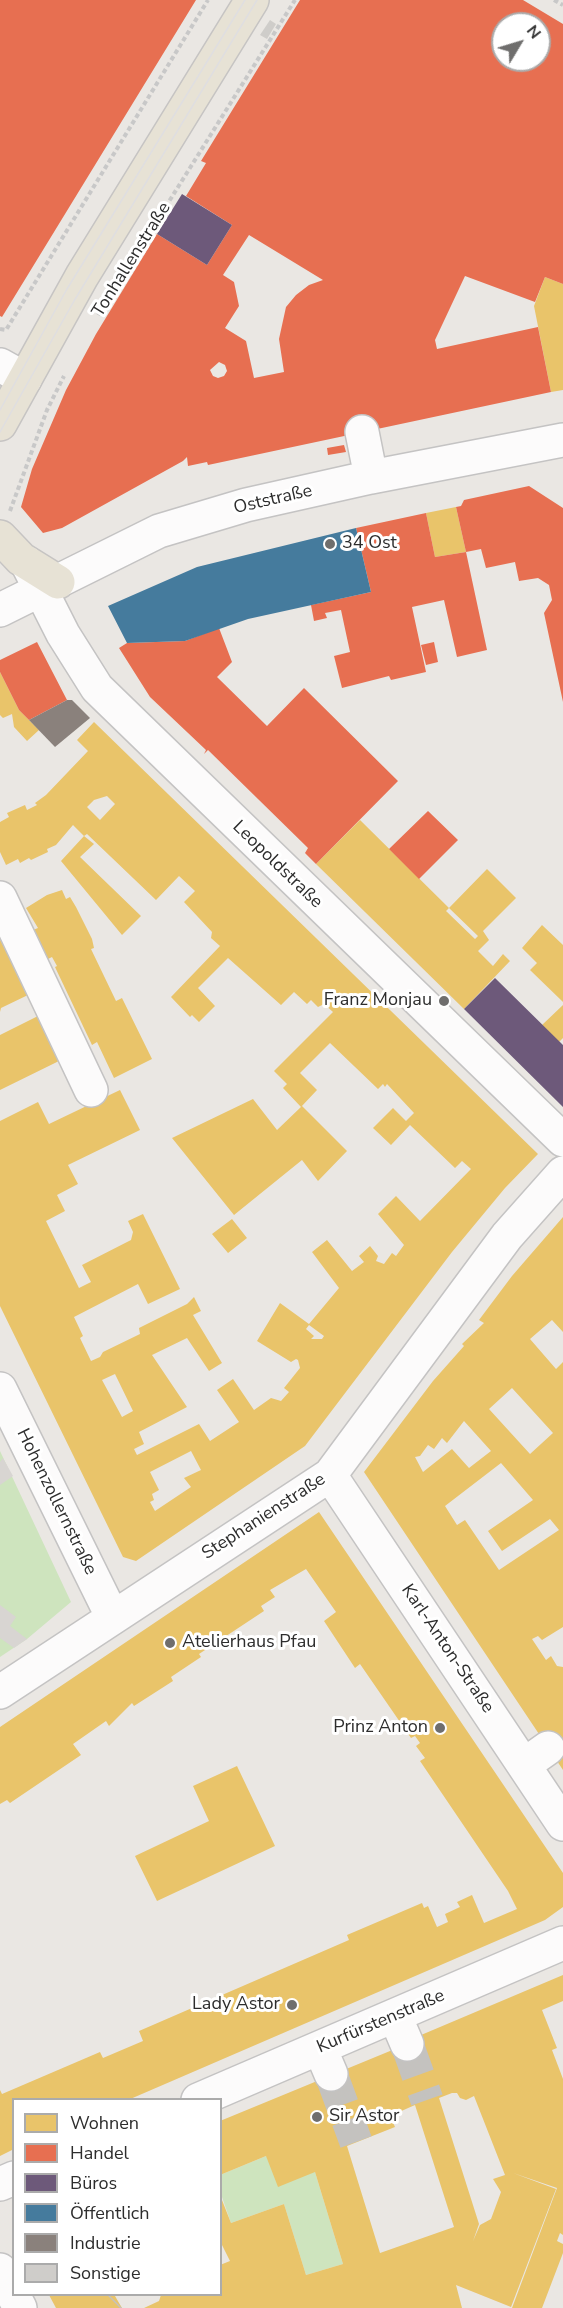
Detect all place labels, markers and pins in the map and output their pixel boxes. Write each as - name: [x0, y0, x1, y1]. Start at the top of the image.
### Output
- place label: 34 Ost: [342, 533, 397, 555]
- marker: 34 Ost: [323, 537, 337, 551]
- place label: Franz Monjau: [324, 990, 432, 1012]
- marker: Franz Monjau: [437, 994, 451, 1008]
- place label: Atelierhaus Pfau: [182, 1632, 316, 1654]
- marker: Atelierhaus Pfau: [163, 1636, 177, 1650]
- place label: Prinz Anton: [333, 1717, 428, 1739]
- marker: Prinz Anton: [433, 1721, 447, 1735]
- place label: Lady Astor: [192, 1994, 280, 2016]
- marker: Lady Astor: [285, 1998, 299, 2012]
- place label: Sir Astor: [329, 2106, 400, 2128]
- marker: Sir Astor: [310, 2110, 324, 2124]

